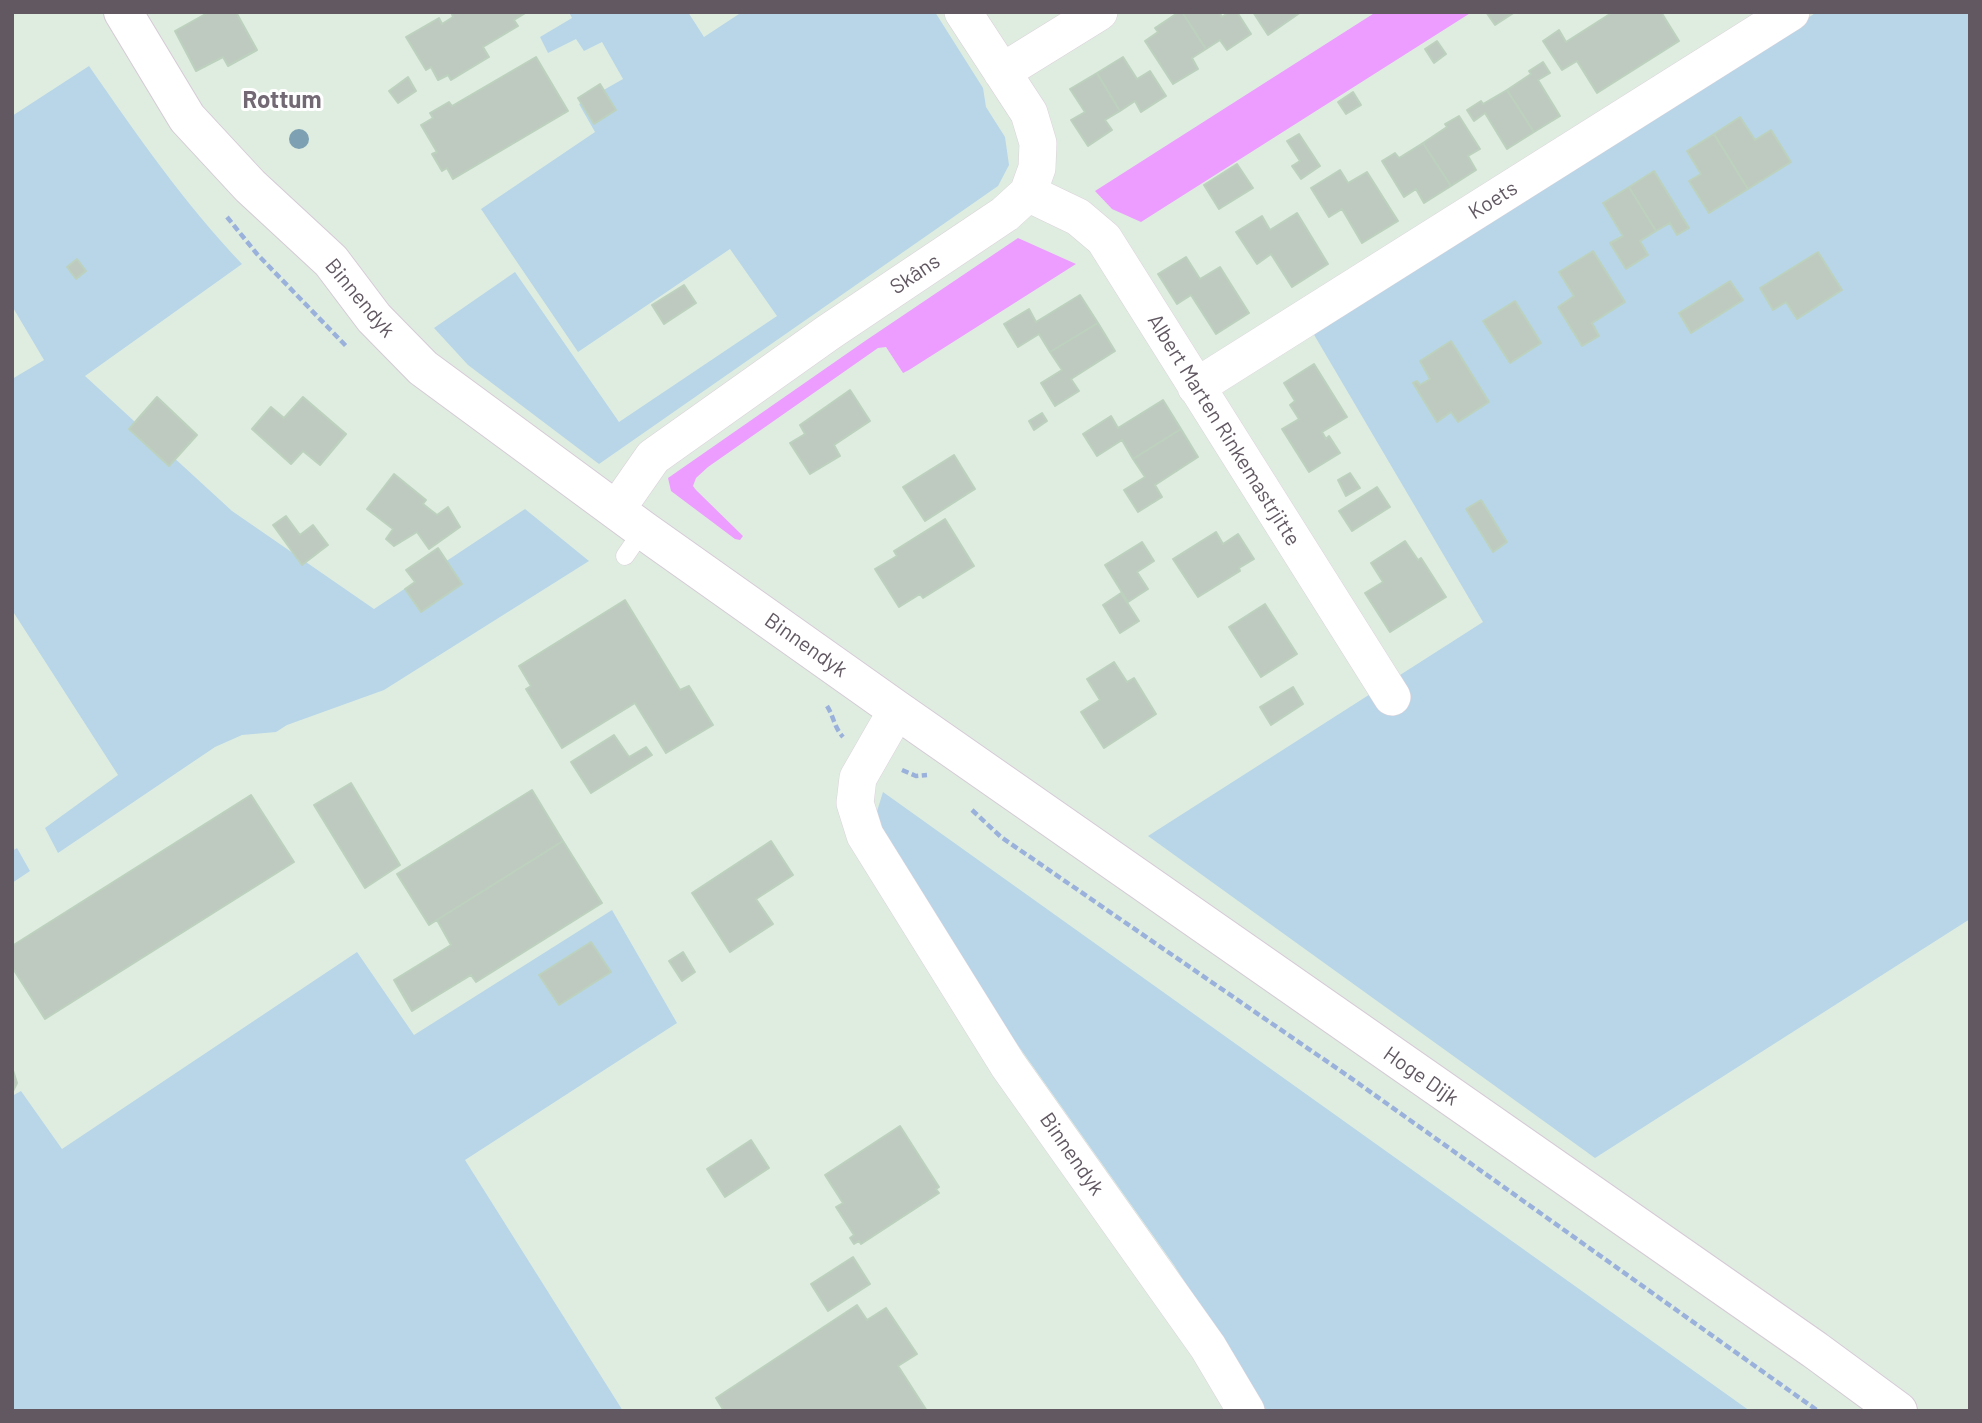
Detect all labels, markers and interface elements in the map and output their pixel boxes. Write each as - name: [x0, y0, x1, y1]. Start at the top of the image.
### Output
- district label: Rottum: [243, 86, 321, 114]
- street label: Koets: [1464, 175, 1522, 225]
- street label: Skâns: [885, 248, 945, 300]
- street label: Binnendyk: [320, 253, 400, 343]
- street label: Albert Marten Rinkemastrjitte: [1142, 309, 1306, 551]
- street label: Binnendyk: [760, 607, 852, 683]
- street label: Hoge Dijk: [1379, 1041, 1463, 1111]
- street label: Binnendyk: [1034, 1108, 1110, 1200]

